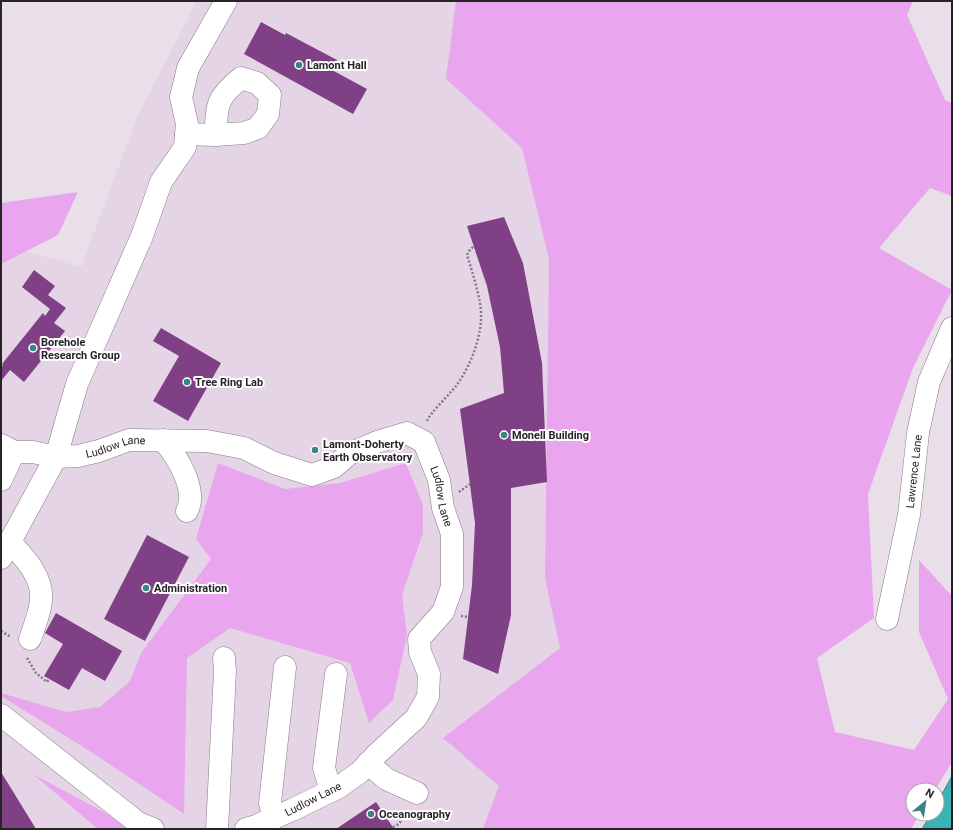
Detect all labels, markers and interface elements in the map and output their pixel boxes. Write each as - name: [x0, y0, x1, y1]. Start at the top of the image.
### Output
- place label: Lamont Hall: [307, 59, 367, 72]
- marker: Lamont Hall: [294, 60, 304, 70]
- place label: Borehole Research Group: [41, 336, 120, 362]
- marker: Borehole Research Group: [28, 343, 38, 353]
- place label: Tree Ring Lab: [195, 376, 263, 389]
- marker: Tree Ring Lab: [182, 377, 192, 387]
- place label: Monell Building: [512, 429, 589, 442]
- marker: Monell Building: [499, 430, 509, 440]
- street label: Ludlow Lane: [85, 434, 146, 461]
- street label: Lawrence Lane: [904, 434, 925, 509]
- place label: Lamont-Doherty Earth Observatory: [323, 438, 413, 464]
- marker: Lamont-Doherty Earth Observatory: [310, 445, 320, 455]
- street label: Ludlow Lane: [427, 464, 455, 528]
- place label: Administration: [154, 582, 227, 595]
- marker: Administration: [141, 583, 151, 593]
- street label: Ludlow Lane: [283, 780, 344, 819]
- north arrow: [905, 782, 945, 822]
- text: N: [923, 786, 936, 801]
- place label: Oceanography: [379, 808, 451, 821]
- marker: Oceanography: [366, 809, 376, 819]

